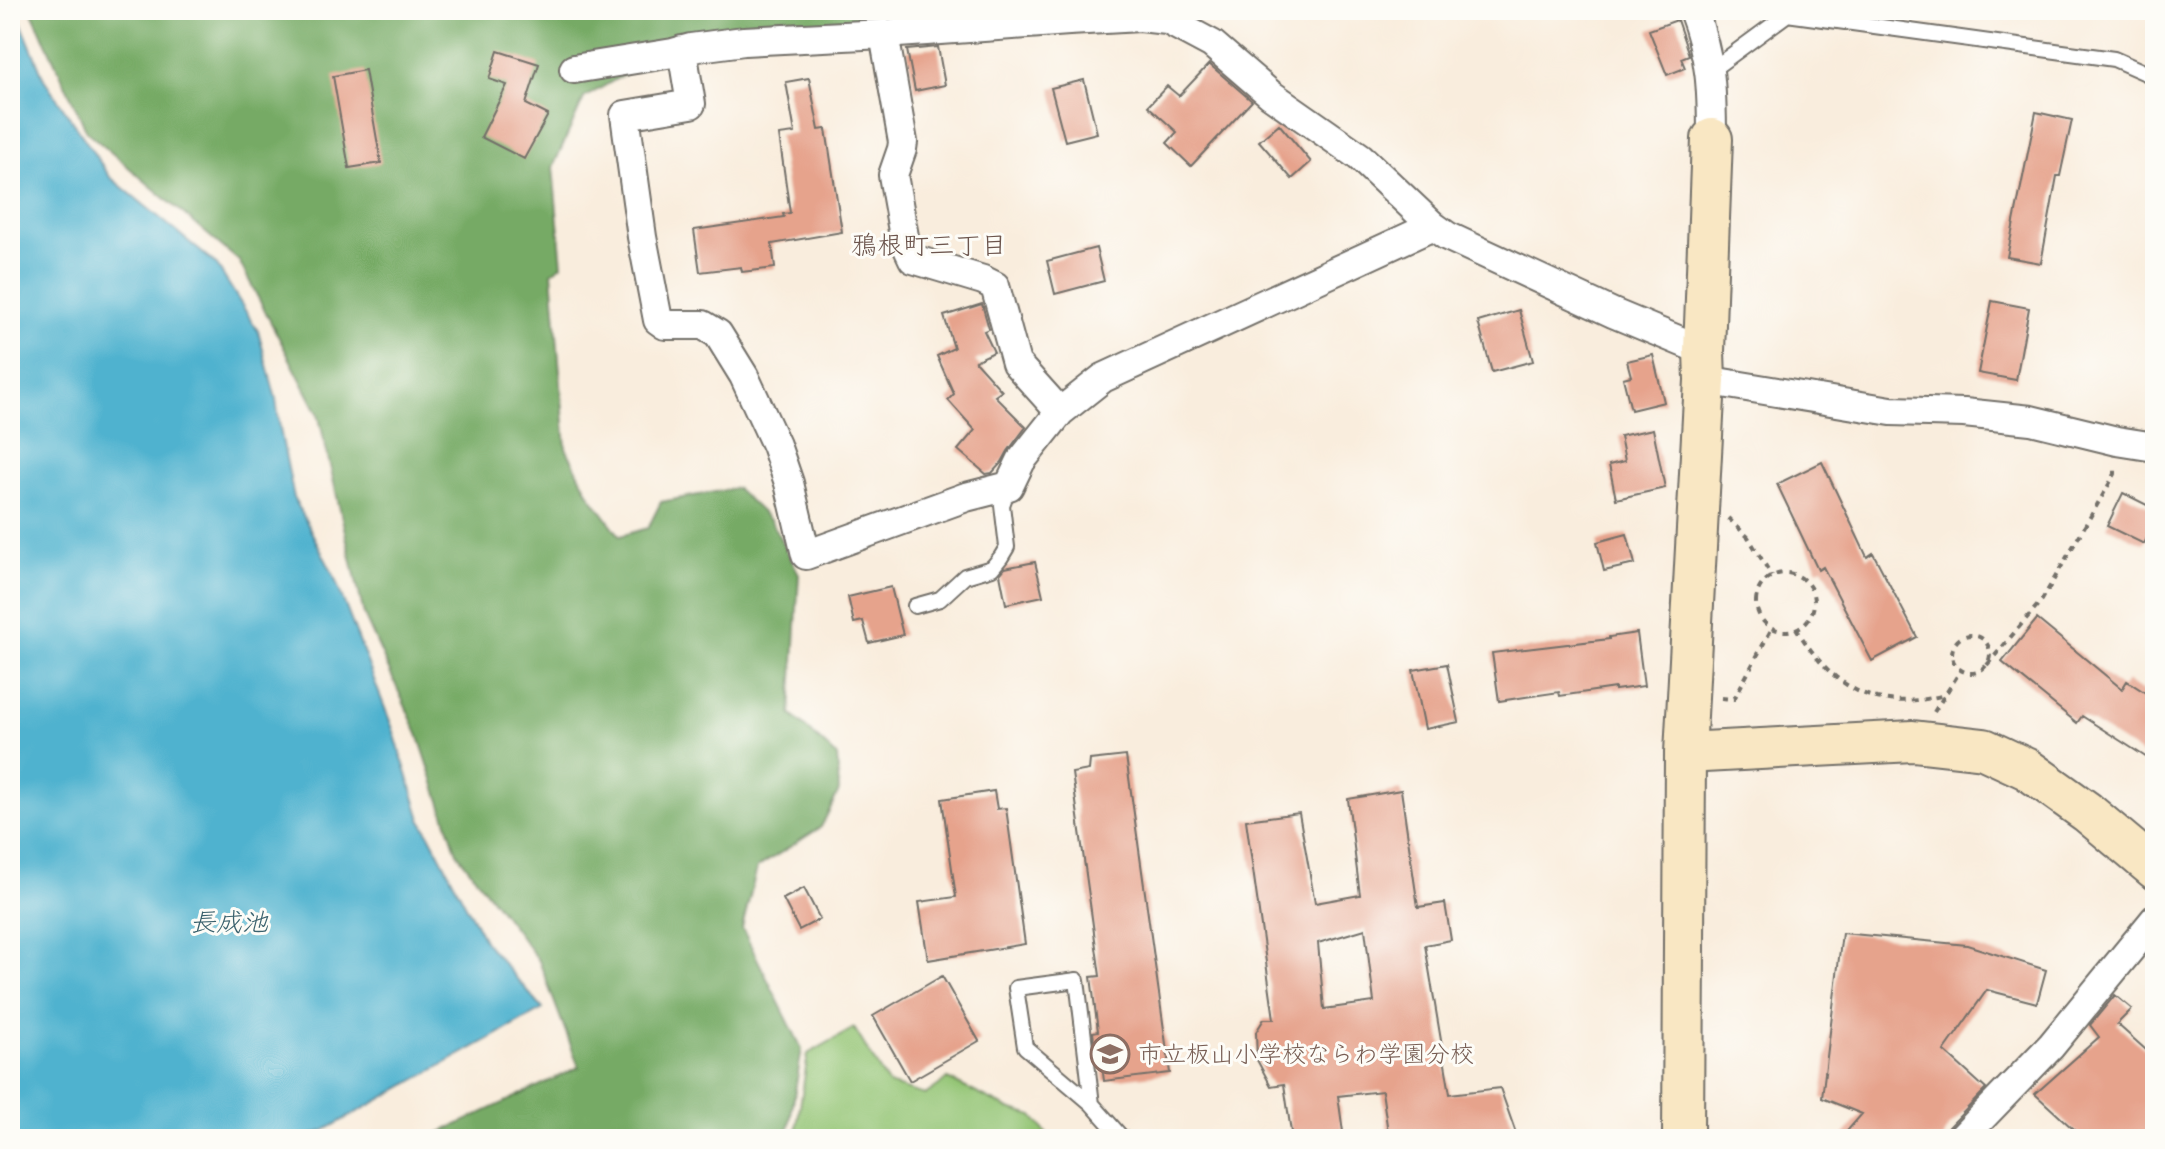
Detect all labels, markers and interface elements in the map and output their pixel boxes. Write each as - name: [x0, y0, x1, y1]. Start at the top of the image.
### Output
- district label: 鴉根町三丁目: [851, 228, 1007, 261]
- water label: 長成池: [190, 905, 269, 938]
- school or university icon: 市立板山小学校ならわ学園分校: [1089, 1033, 1131, 1075]
- place label: 市立板山小学校ならわ学園分校: [1138, 1038, 1474, 1068]

